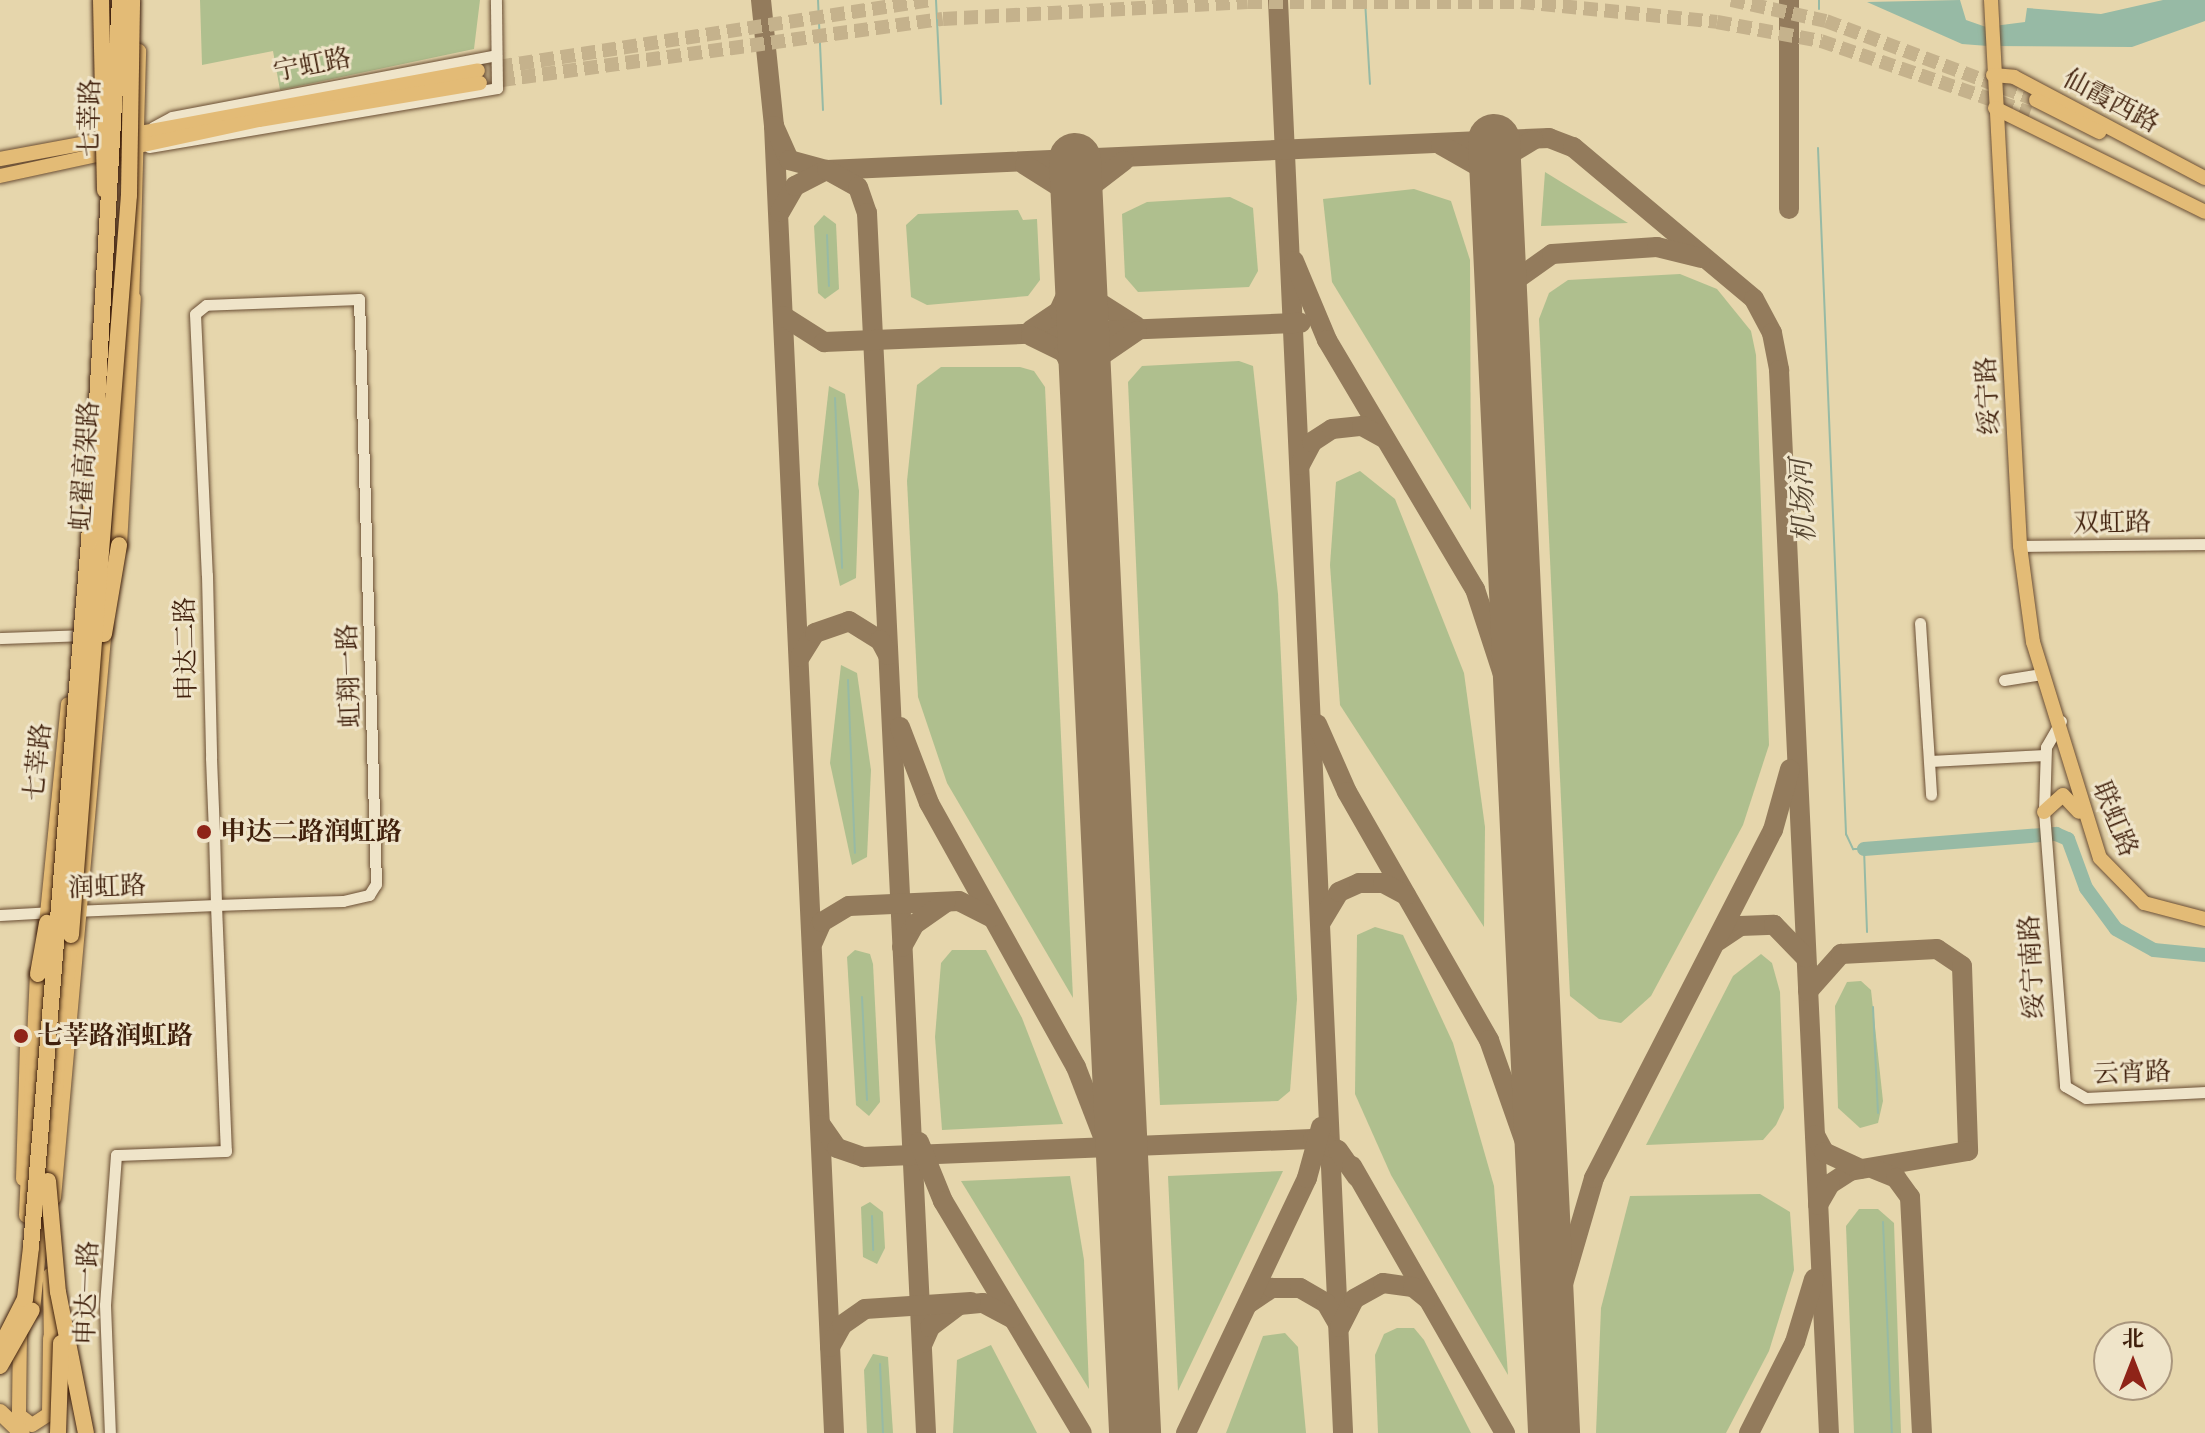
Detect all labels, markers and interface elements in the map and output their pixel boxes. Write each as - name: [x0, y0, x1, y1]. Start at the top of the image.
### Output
- street label: 宁虹路: [271, 42, 353, 88]
- street label: 仙霞西路: [2058, 63, 2164, 139]
- street label: 七莘路: [74, 79, 106, 157]
- street label: 绥宁路: [1970, 356, 2006, 436]
- street label: 虹翟高架路: [65, 400, 105, 532]
- water label: 机场河: [1784, 458, 1822, 544]
- street label: 双虹路: [2073, 507, 2151, 539]
- street label: 申达二路: [169, 597, 203, 701]
- street label: 虹翔一路: [332, 623, 366, 729]
- street label: 七莘路: [18, 722, 58, 802]
- street label: 联虹路: [2086, 777, 2144, 861]
- place label: 申达二路润虹路: [220, 816, 402, 848]
- marker: 申达二路润虹路: [195, 823, 213, 841]
- street label: 润虹路: [67, 870, 147, 904]
- street label: 绥宁南路: [2014, 914, 2050, 1020]
- place label: 七莘路润虹路: [37, 1020, 193, 1052]
- marker: 七莘路润虹路: [12, 1027, 30, 1045]
- street label: 云宵路: [2092, 1056, 2172, 1090]
- street label: 申达一路: [70, 1240, 104, 1346]
- north arrow: [2093, 1321, 2173, 1401]
- text: 北: [2122, 1326, 2144, 1352]

